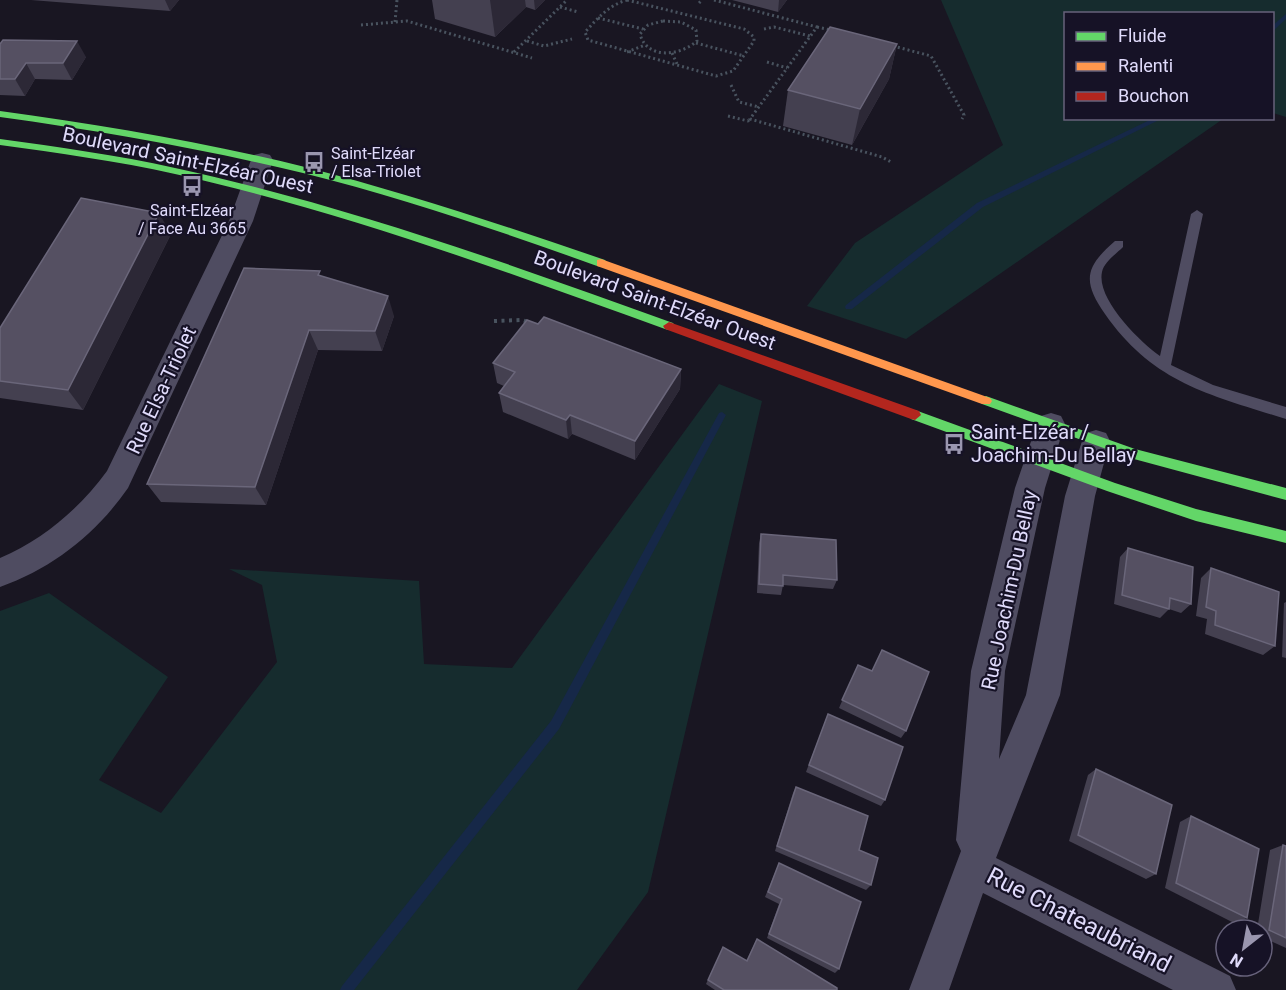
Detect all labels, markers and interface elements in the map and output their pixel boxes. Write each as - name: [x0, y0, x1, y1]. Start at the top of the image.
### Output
- legend: [1064, 12, 1274, 120]
- text: Fluide: [1118, 25, 1166, 46]
- text: Ralenti: [1118, 55, 1173, 76]
- text: Bouchon: [1118, 85, 1189, 106]
- street label: Boulevard Saint-Elzéar Ouest: [60, 122, 316, 198]
- place label: Saint-Elzéar / Elsa-Triolet: [331, 144, 421, 181]
- bus stop icon: Saint-Elzéar / Elsa-Triolet: [302, 150, 326, 174]
- bus stop icon: Saint-Elzéar / Face Au 3665: [180, 174, 204, 198]
- place label: Saint-Elzéar / Face Au 3665: [138, 201, 246, 238]
- street label: Boulevard Saint-Elzéar Ouest: [531, 245, 779, 355]
- street label: Rue Elsa-Triolet: [121, 322, 201, 458]
- place label: Saint-Elzéar / Joachim-Du Bellay: [971, 420, 1136, 467]
- bus stop icon: Saint-Elzéar / Joachim-Du Bellay: [942, 432, 966, 456]
- street label: Rue Joachim-Du Bellay: [976, 487, 1042, 692]
- street label: Rue Chateaubriand: [982, 862, 1176, 978]
- north arrow: [1214, 918, 1274, 978]
- text: N: [1227, 949, 1246, 971]

